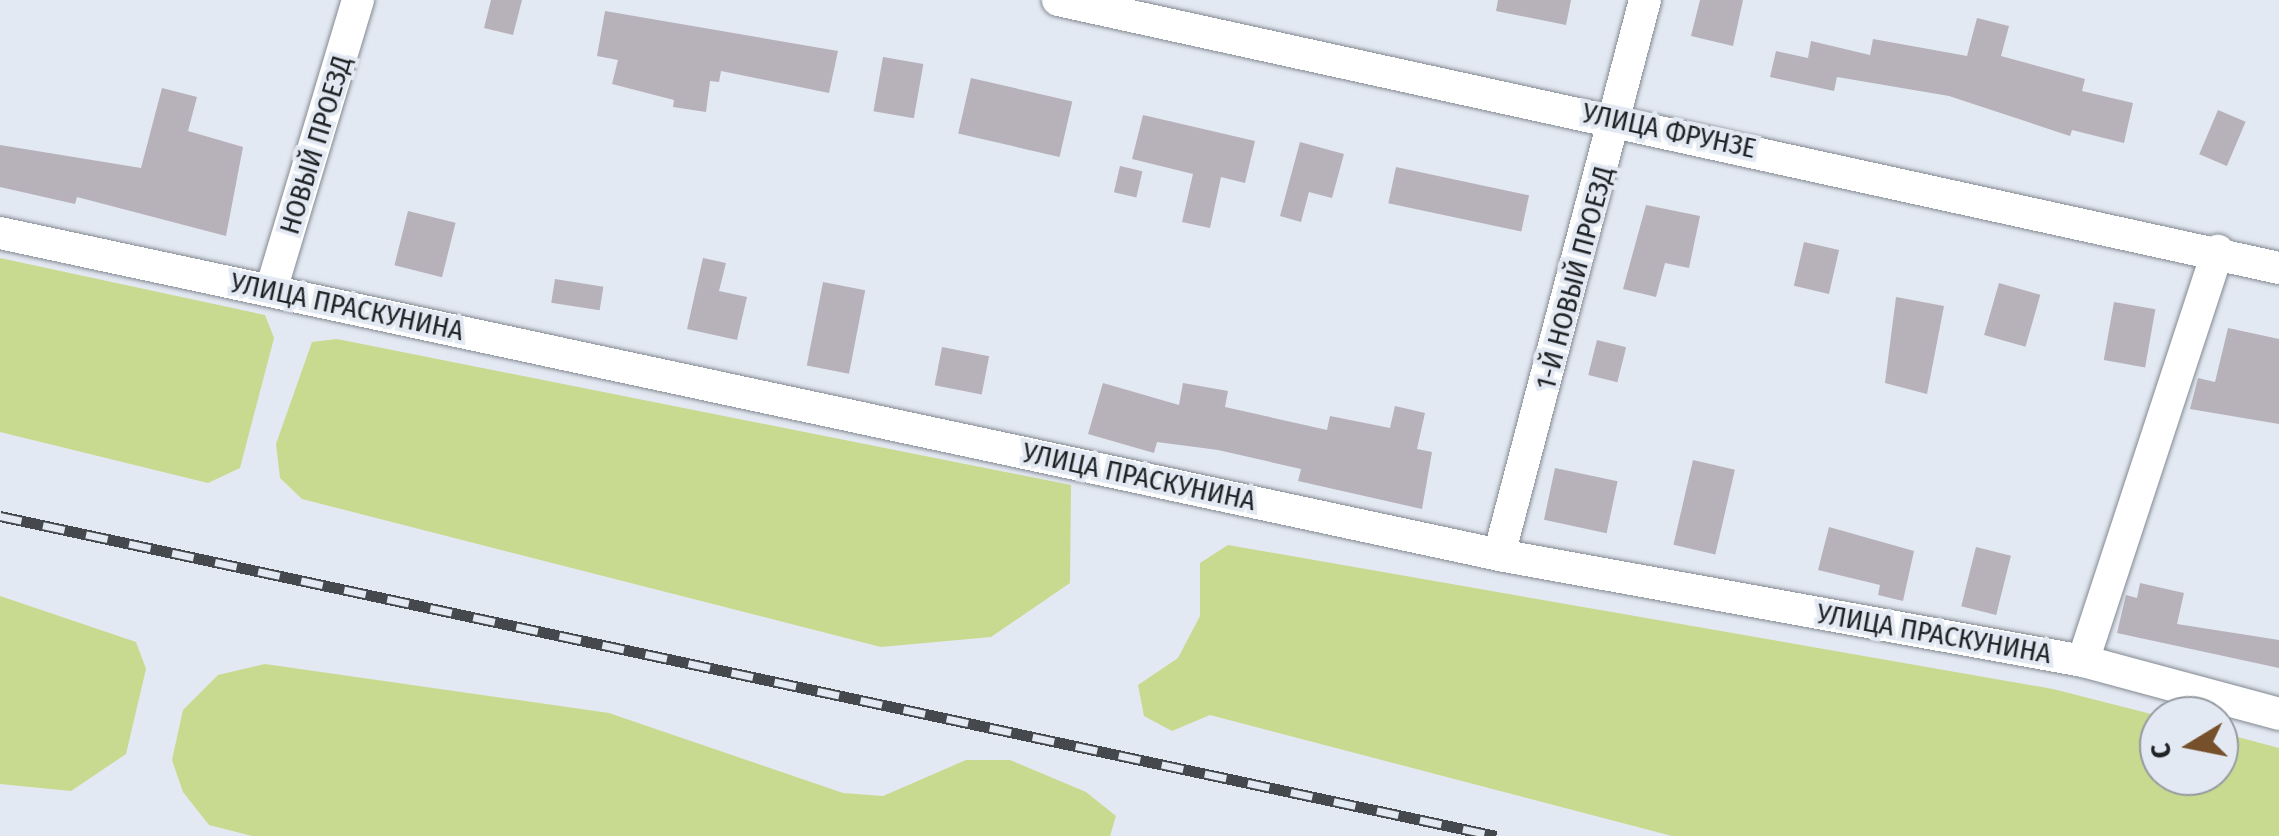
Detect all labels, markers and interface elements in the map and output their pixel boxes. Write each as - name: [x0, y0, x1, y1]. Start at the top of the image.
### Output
- street label: НОВЫЙ ПРОЕЗД: [273, 52, 359, 238]
- street label: УЛИЦА ФРУНЗЕ: [1579, 96, 1759, 166]
- street label: 1-Й НОВЫЙ ПРОЕЗД: [1529, 163, 1621, 393]
- street label: УЛИЦА ПРАСКУНИНА: [227, 266, 467, 348]
- street label: УЛИЦА ПРАСКУНИНА: [1019, 436, 1259, 518]
- street label: УЛИЦА ПРАСКУНИНА: [1814, 597, 2054, 671]
- north arrow: [2139, 696, 2239, 796]
- text: С: [2143, 741, 2178, 761]

